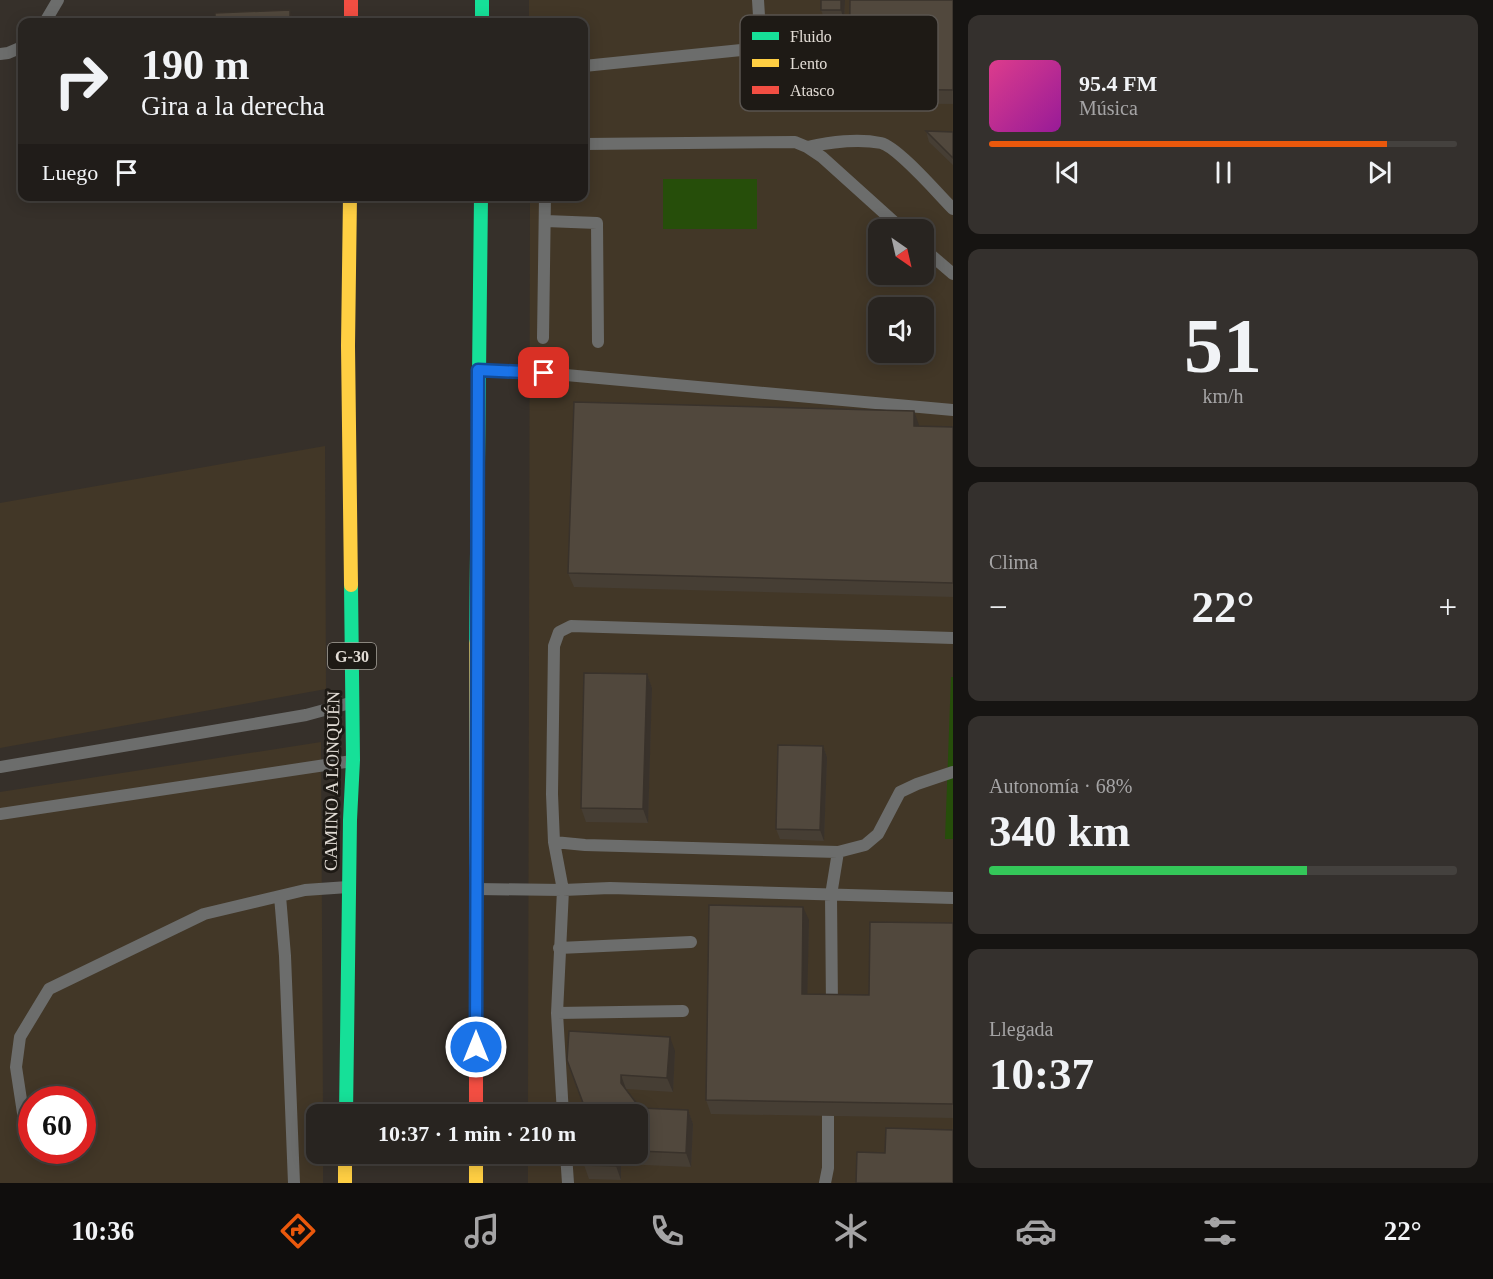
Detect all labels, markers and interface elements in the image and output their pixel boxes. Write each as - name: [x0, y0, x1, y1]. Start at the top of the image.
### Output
- legend: [740, 15, 938, 111]
- text: Fluido: [790, 28, 832, 45]
- icon: right: [42, 42, 120, 120]
- text: 190 m: [141, 42, 250, 88]
- text: Lento: [790, 55, 827, 72]
- text: 95.4 FM: [1079, 71, 1157, 96]
- text: Atasco: [790, 82, 834, 99]
- text: Gira a la derecha: [141, 91, 325, 121]
- text: Música: [1079, 97, 1138, 119]
- icon: arrive: [110, 156, 143, 189]
- icon: previous: [1051, 156, 1084, 189]
- icon: pause: [1207, 156, 1240, 189]
- icon: next: [1363, 156, 1396, 189]
- text: Luego: [42, 160, 98, 185]
- north arrow: [868, 219, 934, 285]
- map controls: [868, 219, 934, 363]
- button: sound: [868, 297, 934, 363]
- text: 51: [1184, 302, 1262, 389]
- pin: [518, 347, 569, 398]
- icon: arrive: [527, 356, 560, 389]
- text: km/h: [1202, 385, 1244, 407]
- text: Clima: [989, 551, 1038, 573]
- text: 22°: [1192, 582, 1255, 632]
- text: −: [989, 589, 1008, 625]
- text: +: [1438, 589, 1457, 625]
- road number: G-30: [328, 643, 376, 669]
- street label: CAMINO A LONQUÉN: [319, 691, 344, 871]
- text: Autonomía · 68%: [989, 775, 1132, 797]
- text: 340 km: [989, 806, 1130, 856]
- position arrow: [444, 1015, 508, 1079]
- text: Llegada: [989, 1018, 1053, 1040]
- text: 10:37: [989, 1049, 1094, 1099]
- speed limit sign: 60: [18, 1086, 96, 1164]
- text: 10:37 · 1 min · 210 m: [378, 1121, 576, 1146]
- icon: directions: [277, 1210, 319, 1252]
- icon: music: [461, 1210, 503, 1252]
- icon: phone: [646, 1210, 688, 1252]
- icon: climate: [830, 1210, 872, 1252]
- icon: car: [1015, 1210, 1057, 1252]
- icon: filters: [1199, 1210, 1241, 1252]
- text: 10:36: [71, 1216, 134, 1246]
- text: 22°: [1384, 1216, 1422, 1246]

